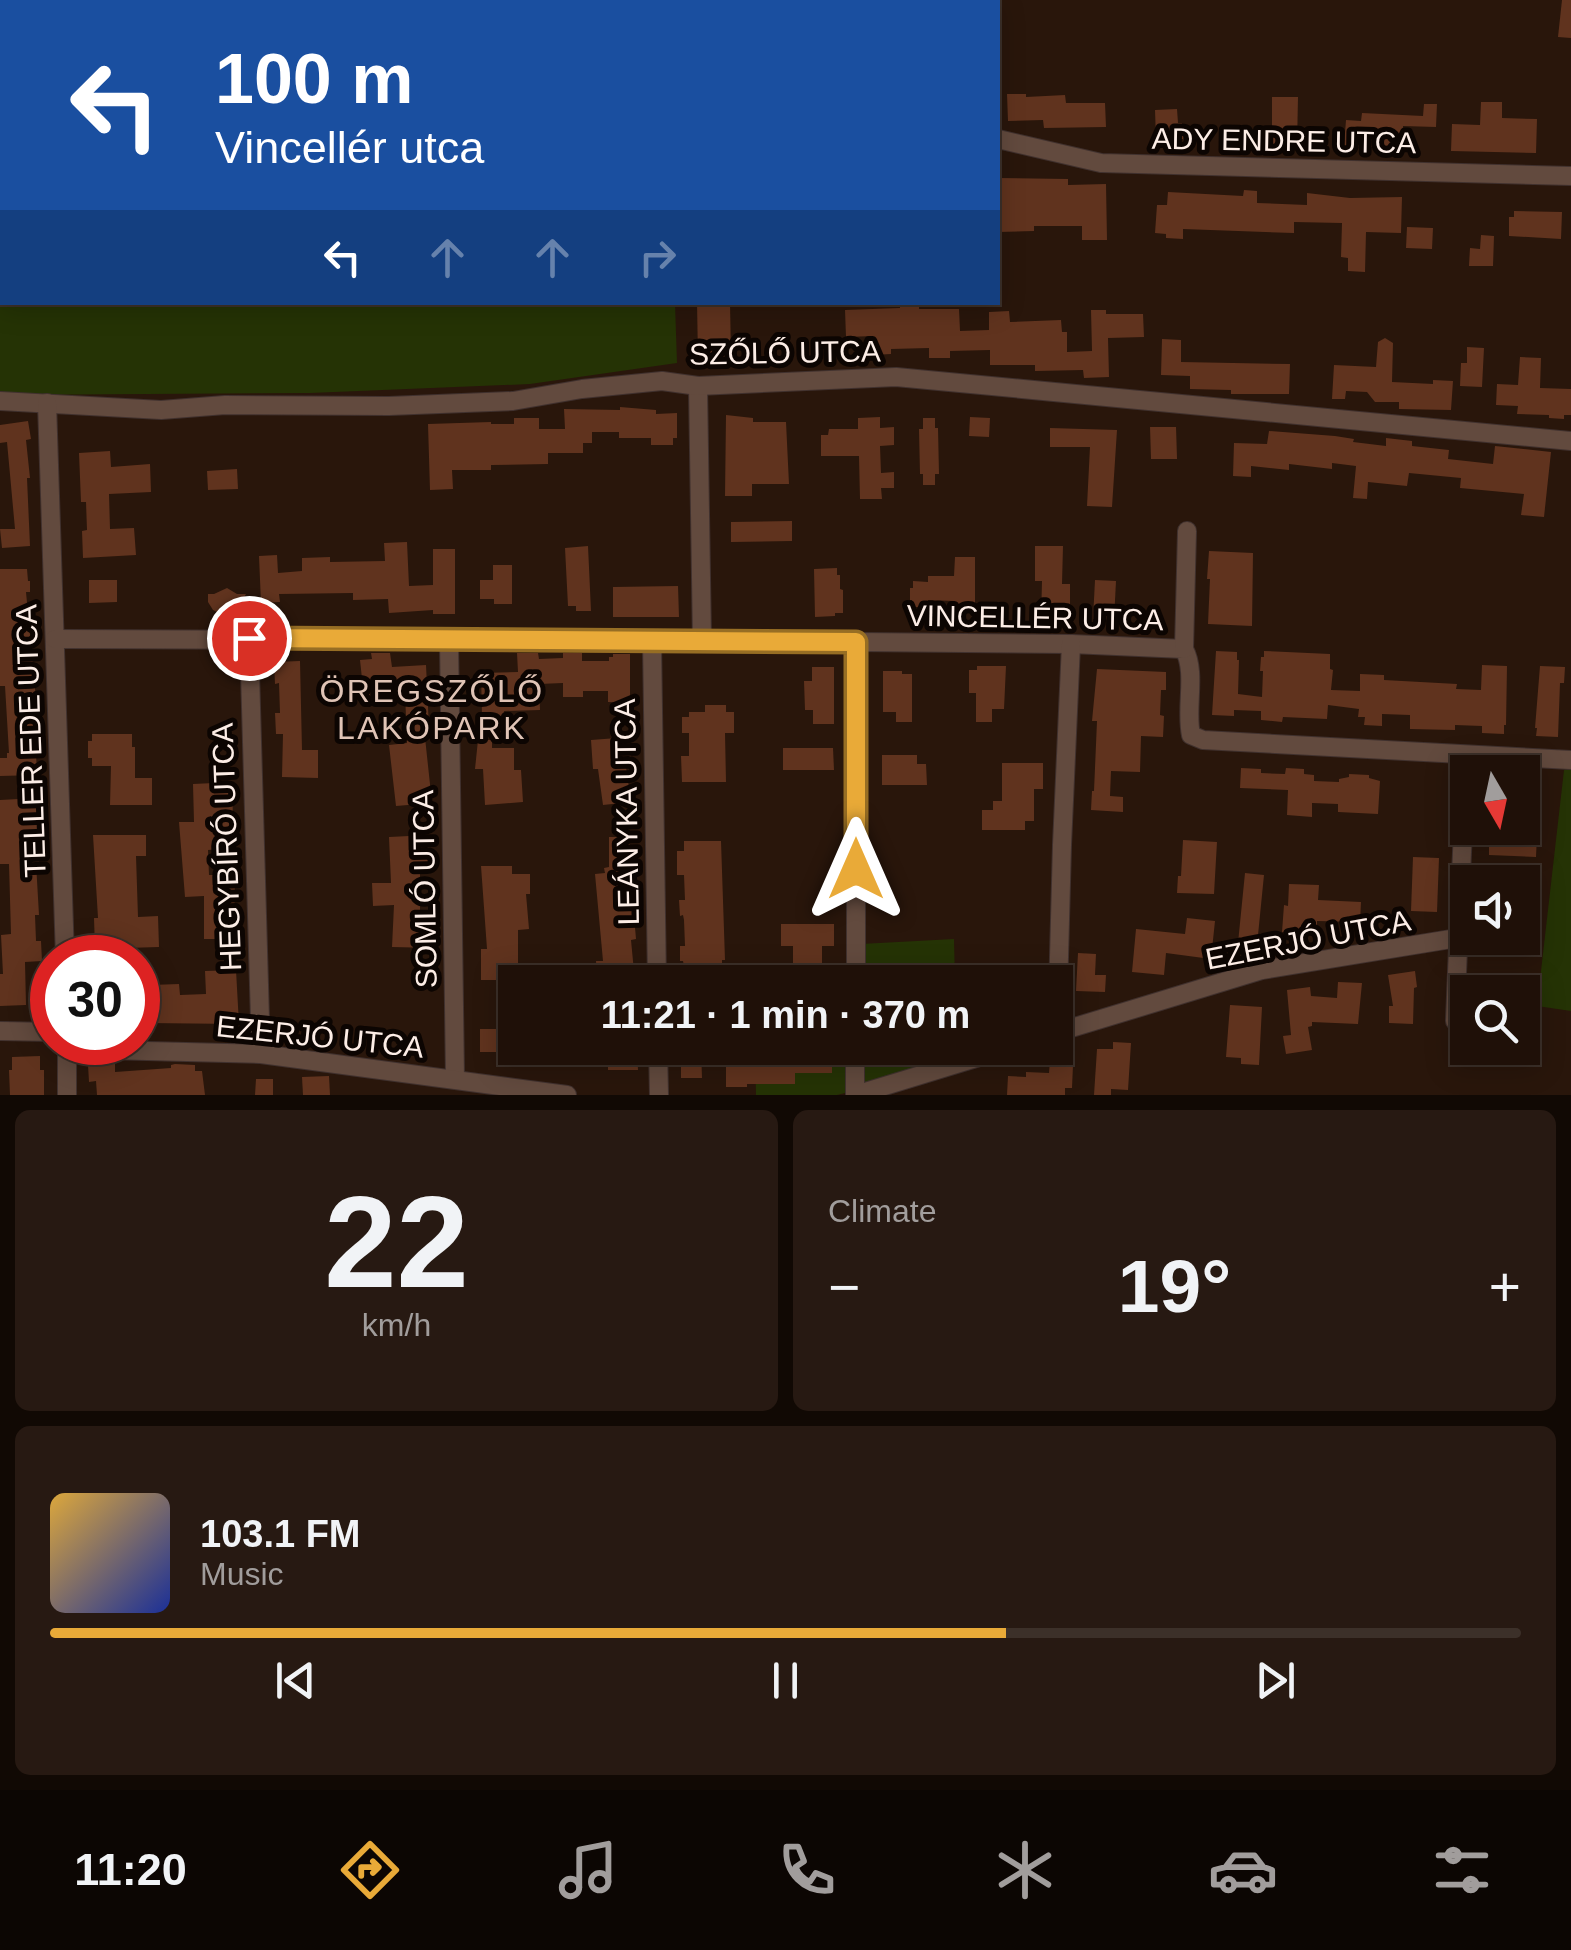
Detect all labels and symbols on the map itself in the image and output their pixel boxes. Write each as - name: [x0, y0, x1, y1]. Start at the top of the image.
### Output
- street label: ADY ENDRE UTCA: [1151, 122, 1417, 159]
- street label: SZŐLŐ UTCA: [689, 334, 881, 371]
- pin: [207, 596, 292, 681]
- street label: VINCELLÉR UTCA: [906, 599, 1164, 636]
- street label: TELLER EDE UTCA: [9, 604, 52, 878]
- district label: ÖREGSZŐLŐ LAKÓPARK: [319, 673, 545, 746]
- street label: LEÁNYKA UTCA: [608, 698, 645, 926]
- street label: HEGYBÍRÓ UTCA: [206, 722, 247, 972]
- north arrow: [1450, 755, 1540, 845]
- street label: SOMLÓ UTCA: [406, 790, 443, 988]
- position arrow: [804, 817, 908, 921]
- street label: EZERJÓ UTCA: [1202, 903, 1413, 976]
- speed limit sign: 30: [30, 935, 160, 1065]
- street label: EZERJÓ UTCA: [215, 1009, 425, 1064]

